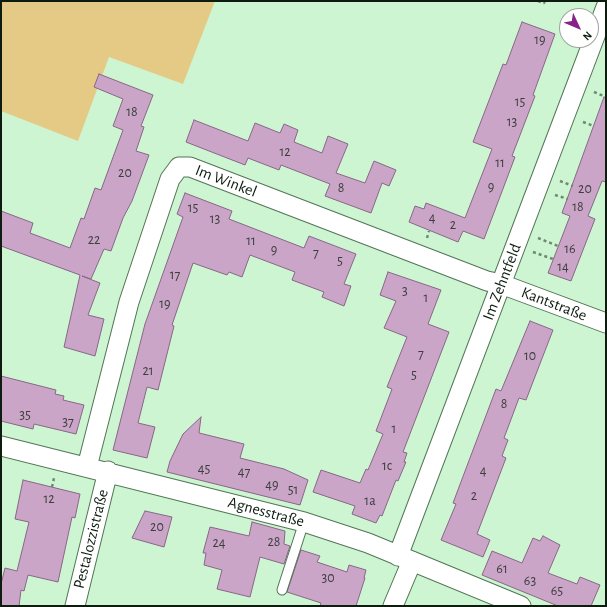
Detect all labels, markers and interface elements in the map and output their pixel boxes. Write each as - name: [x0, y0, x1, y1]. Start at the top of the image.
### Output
- north arrow: [559, 8, 599, 48]
- text: N: [581, 29, 594, 43]
- house number: 19: [534, 32, 546, 48]
- house number: 15: [515, 94, 525, 110]
- house number: 18: [126, 104, 138, 120]
- house number: 13: [507, 114, 517, 130]
- house number: 12: [279, 144, 291, 160]
- house number: 11: [495, 155, 505, 171]
- street label: Im Winkel: [193, 161, 259, 201]
- house number: 20: [118, 165, 132, 181]
- house number: 9: [488, 179, 494, 195]
- house number: 8: [338, 180, 344, 196]
- house number: 20: [578, 181, 592, 197]
- house number: 18: [572, 199, 584, 215]
- house number: 15: [188, 200, 198, 216]
- house number: 4: [429, 210, 435, 226]
- house number: 13: [210, 211, 220, 227]
- house number: 2: [450, 217, 456, 233]
- house number: 22: [88, 232, 100, 248]
- house number: 11: [246, 233, 256, 249]
- street label: Im Zehntfeld: [479, 241, 525, 323]
- house number: 16: [564, 241, 576, 257]
- house number: 9: [271, 242, 277, 258]
- house number: 7: [313, 245, 319, 261]
- house number: 5: [337, 253, 343, 269]
- house number: 14: [557, 259, 569, 275]
- house number: 17: [170, 267, 180, 283]
- house number: 3: [402, 283, 408, 299]
- street label: Kantstraße: [518, 283, 590, 325]
- house number: 1: [424, 290, 428, 306]
- house number: 19: [159, 296, 171, 312]
- house number: 7: [418, 346, 424, 362]
- house number: 10: [524, 348, 536, 364]
- house number: 21: [142, 363, 154, 379]
- house number: 5: [411, 367, 417, 383]
- house number: 8: [501, 396, 507, 412]
- house number: 35: [19, 407, 31, 423]
- house number: 37: [62, 414, 74, 430]
- house number: 1: [392, 421, 396, 437]
- house number: 1c: [382, 458, 392, 474]
- house number: 45: [198, 461, 210, 477]
- house number: 4: [480, 463, 486, 479]
- house number: 47: [238, 464, 250, 480]
- house number: 49: [265, 477, 279, 493]
- house number: 51: [288, 482, 298, 498]
- street label: Pestalozzistraße: [69, 487, 113, 591]
- house number: 2: [471, 488, 477, 504]
- house number: 12: [43, 491, 55, 507]
- street label: Agnesstraße: [226, 493, 306, 531]
- house number: 1a: [364, 493, 376, 509]
- house number: 20: [150, 519, 164, 535]
- house number: 28: [267, 534, 281, 550]
- house number: 24: [212, 535, 226, 551]
- house number: 61: [496, 561, 508, 577]
- house number: 30: [321, 570, 335, 586]
- house number: 63: [524, 573, 536, 589]
- house number: 65: [551, 583, 563, 599]

